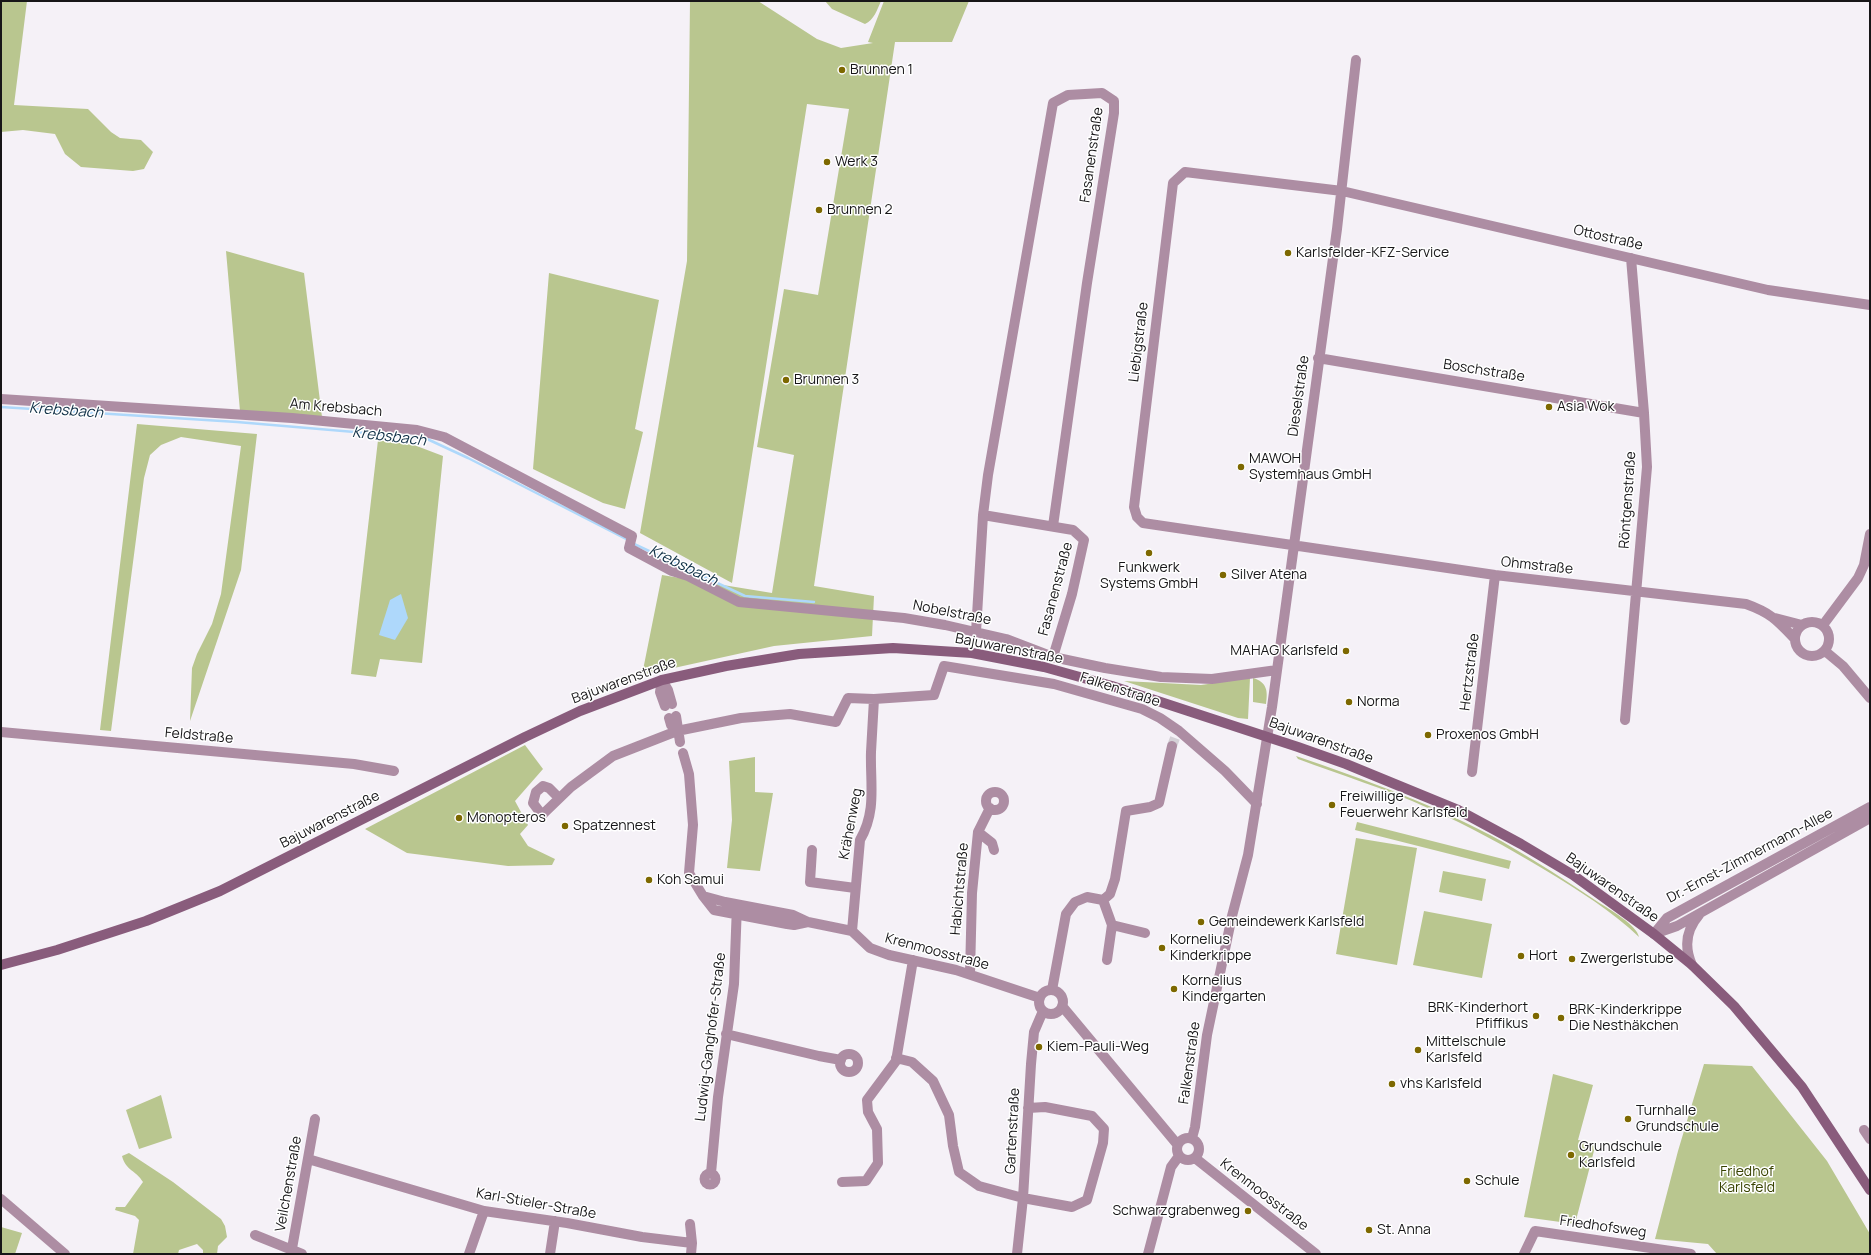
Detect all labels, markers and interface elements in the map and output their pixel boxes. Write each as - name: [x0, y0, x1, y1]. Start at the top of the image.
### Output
- place label: Brunnen 1: [850, 62, 913, 78]
- marker: Brunnen 1: [837, 65, 847, 75]
- street label: Fasanenstraße: [1077, 106, 1107, 204]
- place label: Werk 3: [835, 154, 878, 170]
- marker: Werk 3: [822, 157, 832, 167]
- place label: Brunnen 2: [827, 202, 893, 218]
- marker: Brunnen 2: [814, 205, 824, 215]
- street label: Ottostraße: [1572, 222, 1644, 254]
- place label: Karlsfelder-KFZ-Service: [1296, 245, 1449, 261]
- marker: Karlsfelder-KFZ-Service: [1283, 248, 1293, 258]
- street label: Liebigstraße: [1126, 301, 1152, 383]
- street label: Dieselstraße: [1285, 354, 1313, 438]
- street label: Boschstraße: [1442, 356, 1526, 386]
- place label: Brunnen 3: [794, 372, 859, 388]
- marker: Brunnen 3: [781, 375, 791, 385]
- street label: Am Krebsbach: [289, 396, 383, 420]
- water label: Krebsbach: [28, 399, 104, 423]
- place label: Asia Wok: [1557, 399, 1615, 415]
- marker: Asia Wok: [1544, 402, 1554, 412]
- water label: Krebsbach: [351, 424, 427, 450]
- place label: MAWOH Systemhaus GmbH: [1249, 451, 1372, 484]
- street label: Röntgenstraße: [1616, 451, 1640, 549]
- marker: MAWOH Systemhaus GmbH: [1236, 462, 1246, 472]
- street label: Fasanenstraße: [1035, 540, 1077, 638]
- water label: Krebsbach: [646, 542, 720, 590]
- marker: Funkwerk Systems GmbH: [1144, 548, 1154, 558]
- street label: Ohmstraße: [1500, 554, 1574, 578]
- place label: Funkwerk Systems GmbH: [1100, 560, 1198, 592]
- place label: Silver Atena: [1231, 567, 1307, 583]
- marker: Silver Atena: [1218, 570, 1228, 580]
- street label: Nobelstraße: [911, 597, 993, 629]
- street label: Bajuwarenstraße: [954, 630, 1064, 668]
- street label: Hertzstraße: [1457, 632, 1483, 712]
- place label: MAHAG Karlsfeld: [1230, 643, 1338, 659]
- marker: MAHAG Karlsfeld: [1341, 646, 1351, 656]
- street label: Bajuwarenstraße: [570, 654, 678, 708]
- street label: Falkenstraße: [1078, 669, 1162, 711]
- place label: Norma: [1357, 694, 1400, 710]
- marker: Norma: [1344, 697, 1354, 707]
- street label: Bajuwarenstraße: [1267, 714, 1375, 768]
- street label: Feldstraße: [164, 725, 234, 747]
- place label: Proxenos GmbH: [1436, 727, 1539, 743]
- marker: Proxenos GmbH: [1423, 730, 1433, 740]
- street label: Krähenweg: [836, 787, 866, 861]
- street label: Bajuwarenstraße: [277, 788, 383, 852]
- place label: Freiwillige Feuerwehr Karlsfeld: [1340, 789, 1468, 822]
- marker: Freiwillige Feuerwehr Karlsfeld: [1327, 800, 1337, 810]
- street label: Dr.-Ernst-Zimmermann-Allee: [1664, 805, 1836, 907]
- place label: Monopteros: [467, 810, 546, 826]
- marker: Monopteros: [454, 813, 464, 823]
- place label: Spatzennest: [573, 818, 656, 834]
- marker: Spatzennest: [560, 821, 570, 831]
- street label: Habichtstraße: [948, 842, 972, 936]
- street label: Bajuwarenstraße: [1562, 850, 1662, 926]
- place label: Koh Samui: [657, 872, 724, 888]
- marker: Koh Samui: [644, 875, 654, 885]
- place label: Gemeindewerk Karlsfeld: [1209, 914, 1364, 930]
- marker: Gemeindewerk Karlsfeld: [1196, 917, 1206, 927]
- street label: Krenmoosstraße: [883, 930, 991, 974]
- place label: Kornelius Kinderkrippe: [1170, 932, 1251, 964]
- marker: Kornelius Kinderkrippe: [1157, 943, 1167, 953]
- place label: Hort: [1529, 948, 1558, 964]
- marker: Hort: [1516, 951, 1526, 961]
- place label: Zwergerlstube: [1580, 951, 1674, 967]
- street label: Ludwig-Ganghofer-Straße: [692, 952, 730, 1122]
- marker: Zwergerlstube: [1567, 954, 1577, 964]
- place label: Kornelius Kindergarten: [1182, 973, 1266, 1006]
- marker: Kornelius Kindergarten: [1169, 984, 1179, 994]
- place label: BRK-Kinderhort Pfiffikus: [1428, 1000, 1528, 1032]
- place label: BRK-Kinderkrippe Die Nesthäkchen: [1569, 1002, 1682, 1034]
- marker: BRK-Kinderhort Pfiffikus: [1531, 1011, 1541, 1021]
- marker: BRK-Kinderkrippe Die Nesthäkchen: [1556, 1013, 1566, 1023]
- street label: Falkenstraße: [1176, 1021, 1204, 1105]
- place label: Mittelschule Karlsfeld: [1426, 1034, 1506, 1066]
- place label: Kiem-Pauli-Weg: [1047, 1039, 1149, 1055]
- marker: Kiem-Pauli-Weg: [1034, 1042, 1044, 1052]
- marker: Mittelschule Karlsfeld: [1413, 1045, 1423, 1055]
- place label: vhs Karlsfeld: [1400, 1076, 1482, 1092]
- marker: vhs Karlsfeld: [1387, 1079, 1397, 1089]
- street label: Gartenstraße: [1002, 1087, 1024, 1175]
- place label: Turnhalle Grundschule: [1636, 1103, 1719, 1136]
- marker: Turnhalle Grundschule: [1623, 1114, 1633, 1124]
- street label: Veilchenstraße: [272, 1135, 306, 1233]
- place label: Grundschule Karlsfeld: [1579, 1139, 1662, 1172]
- marker: Grundschule Karlsfeld: [1566, 1150, 1576, 1160]
- street label: Krenmoosstraße: [1217, 1155, 1311, 1235]
- park label: Friedhof Karlsfeld: [1719, 1164, 1775, 1196]
- place label: Schule: [1475, 1173, 1519, 1189]
- marker: Schule: [1462, 1176, 1472, 1186]
- street label: Karl-Stieler-Straße: [475, 1185, 597, 1223]
- place label: Schwarzgrabenweg: [1112, 1203, 1240, 1219]
- marker: Schwarzgrabenweg: [1243, 1206, 1253, 1216]
- street label: Friedhofsweg: [1559, 1213, 1647, 1241]
- place label: St. Anna: [1377, 1222, 1431, 1238]
- marker: St. Anna: [1364, 1225, 1374, 1235]

